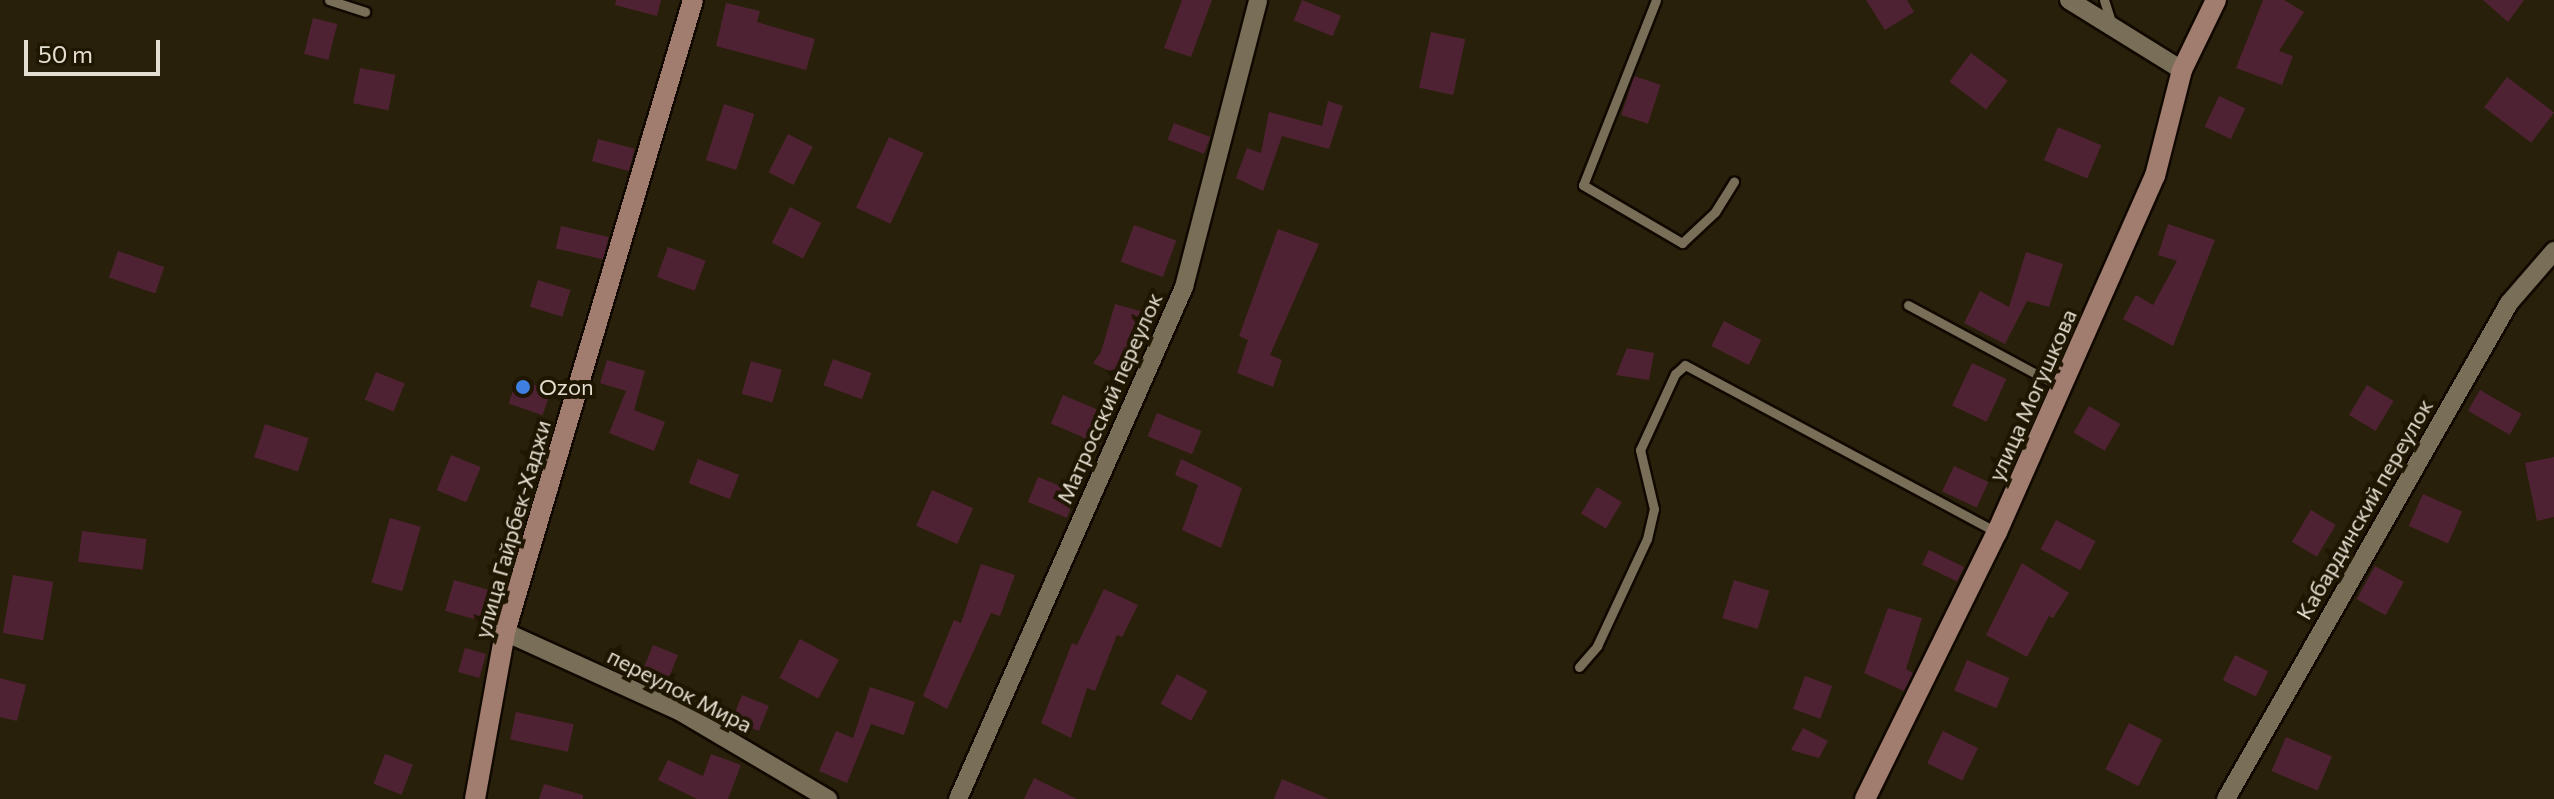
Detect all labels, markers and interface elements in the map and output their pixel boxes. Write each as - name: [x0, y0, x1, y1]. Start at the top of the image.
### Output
- scale bar: [28, 24, 164, 74]
- text: 50 m: [38, 39, 93, 68]
- street label: Матросский переулок: [1051, 288, 1167, 508]
- street label: улица Могушкова: [1982, 305, 2082, 485]
- place label: Ozon: [539, 374, 594, 400]
- marker: Ozon: [514, 378, 532, 396]
- street label: Кабардинский переулок: [2290, 394, 2438, 624]
- street label: улица Гайрбек-Хаджи: [468, 417, 556, 641]
- street label: переулок Мира: [603, 642, 757, 738]

